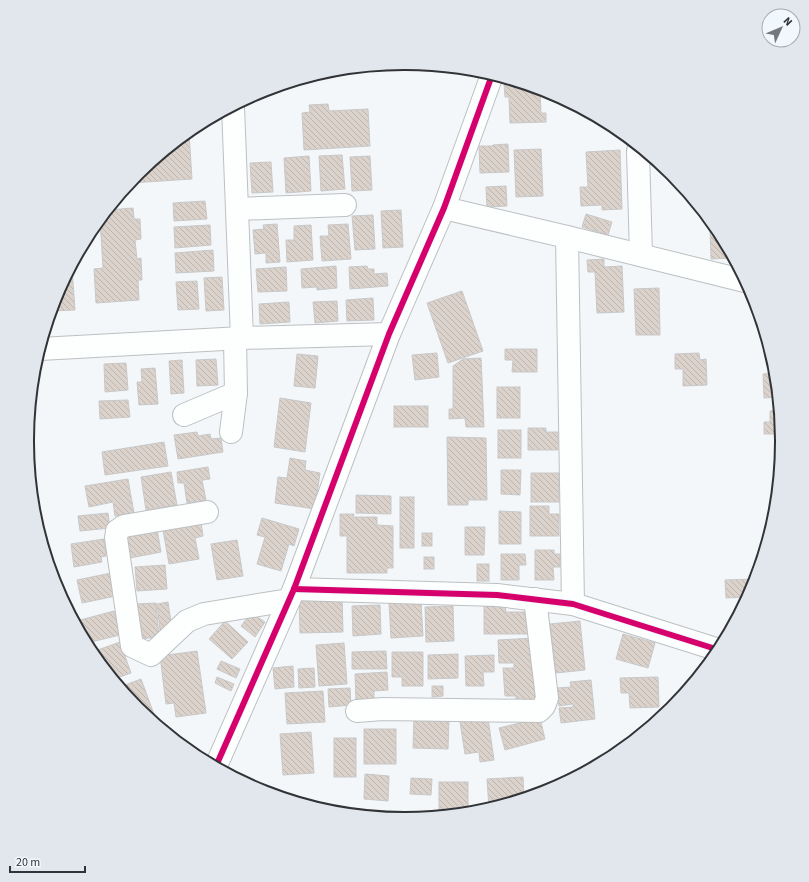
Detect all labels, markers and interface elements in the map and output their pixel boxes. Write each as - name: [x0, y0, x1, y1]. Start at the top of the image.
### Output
- north arrow: [761, 8, 801, 48]
- text: N: [780, 14, 796, 29]
- scale bar: [10, 848, 85, 874]
- text: 20 m: [16, 854, 40, 871]

